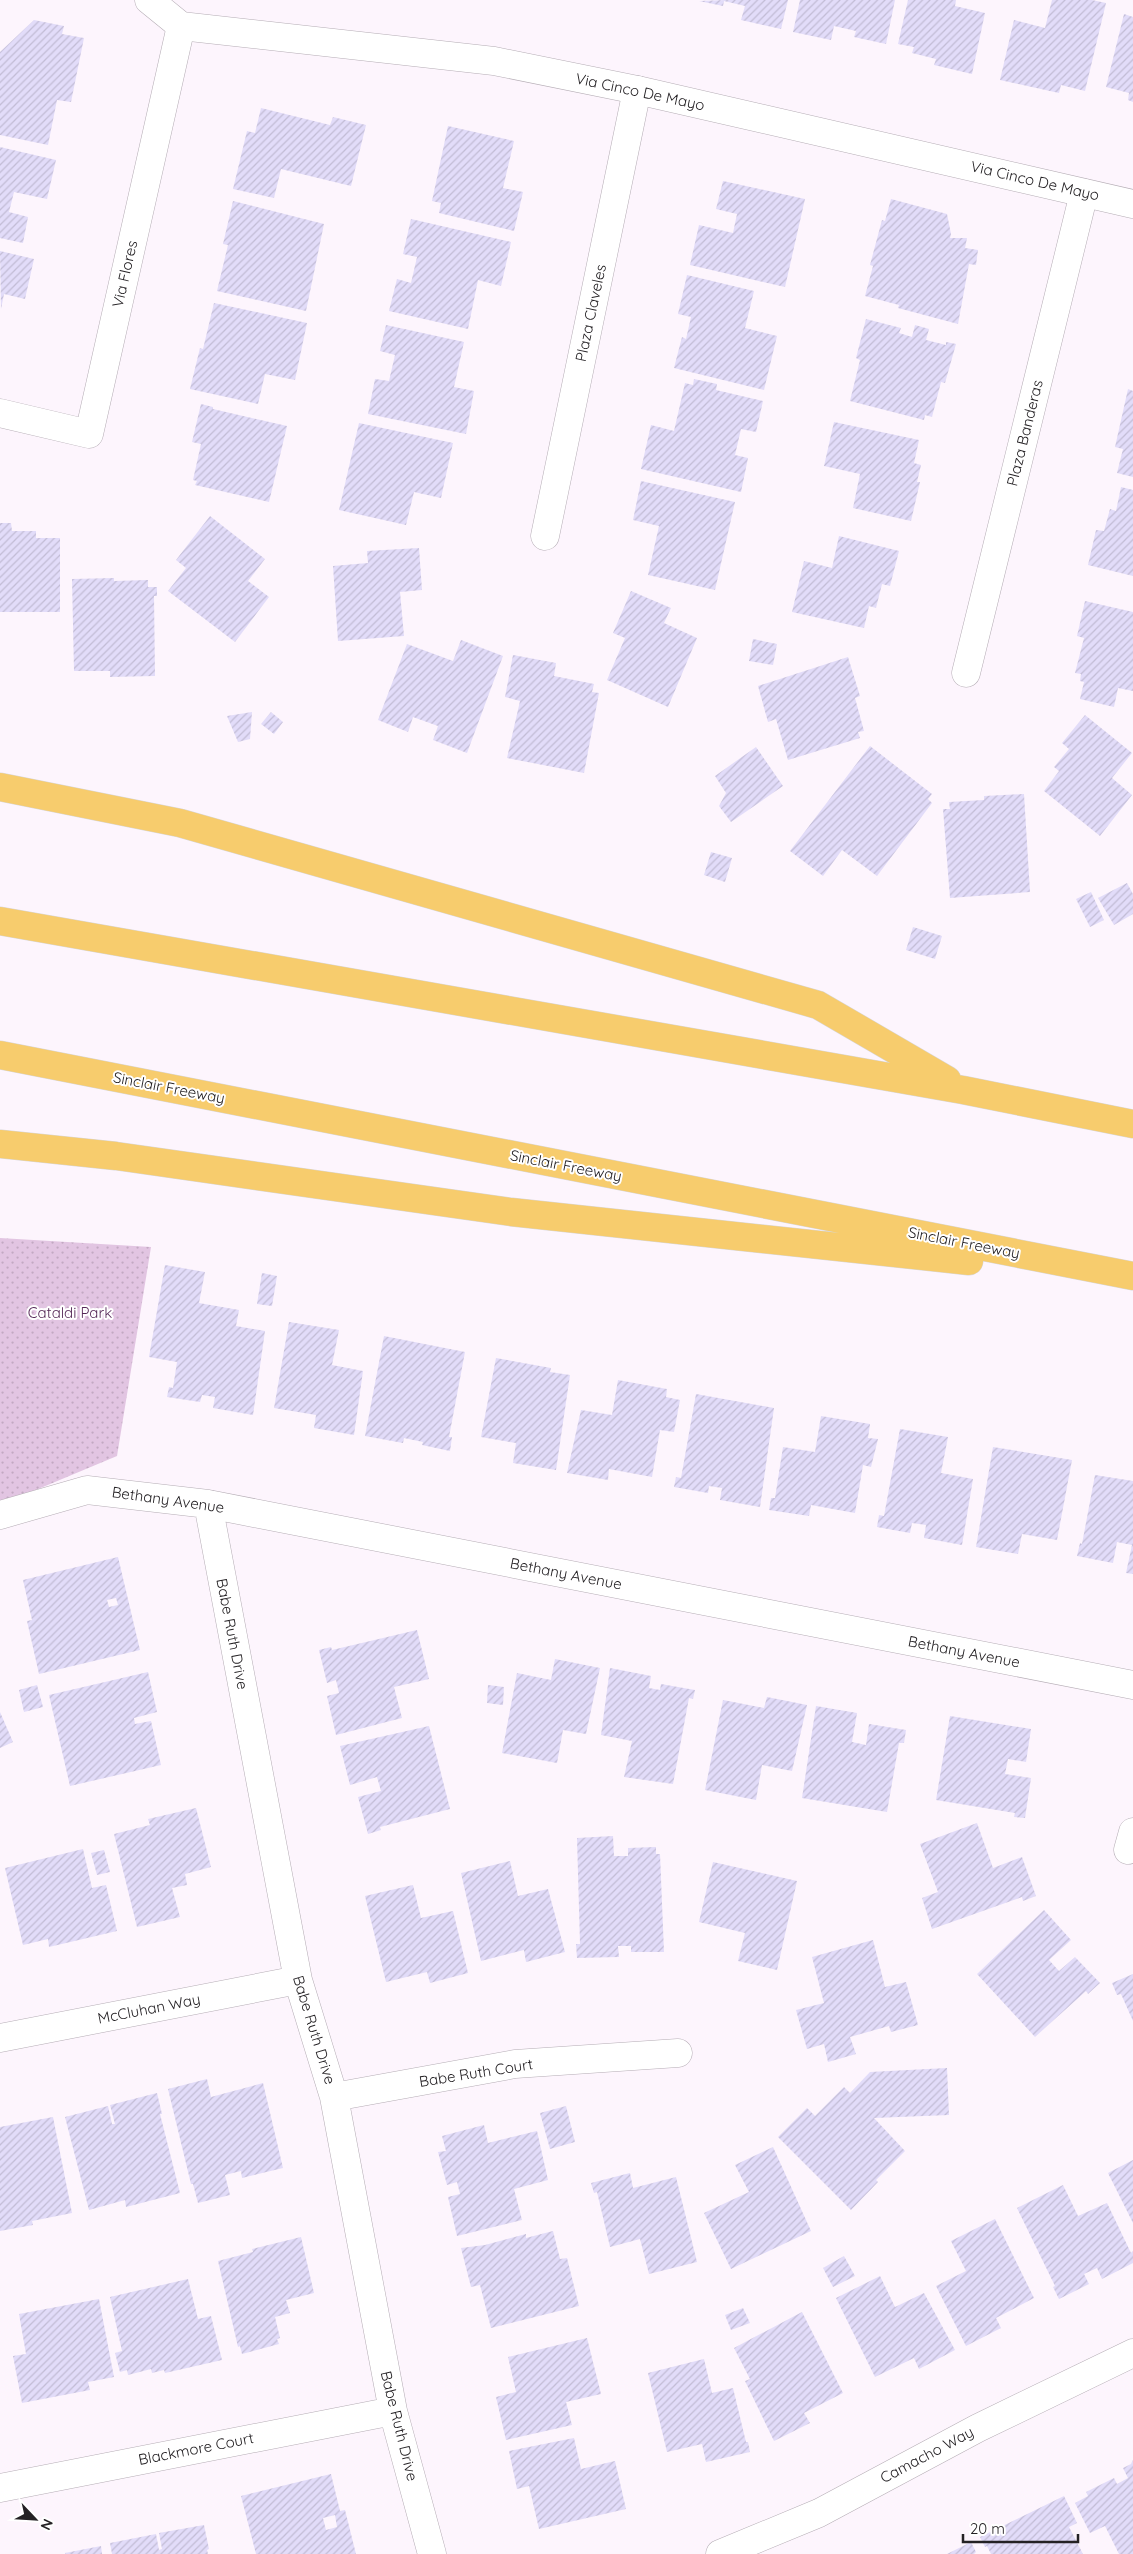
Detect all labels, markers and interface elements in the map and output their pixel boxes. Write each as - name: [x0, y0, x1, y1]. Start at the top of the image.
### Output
- street label: Via Cinco De Mayo: [574, 69, 706, 114]
- street label: Via Cinco De Mayo: [969, 156, 1101, 205]
- street label: Via Flores: [108, 239, 141, 309]
- street label: Plaza Claveles: [571, 262, 610, 363]
- street label: Plaza Banderas: [1002, 378, 1047, 488]
- street label: Sinclair Freeway: [112, 1067, 227, 1108]
- street label: Sinclair Freeway: [509, 1145, 624, 1186]
- street label: Sinclair Freeway: [907, 1222, 1022, 1263]
- park label: Cataldi Park: [28, 1303, 112, 1322]
- street label: Bethany Avenue: [111, 1482, 226, 1517]
- street label: Bethany Avenue: [509, 1553, 624, 1594]
- street label: Babe Ruth Drive: [212, 1577, 253, 1691]
- street label: Bethany Avenue: [907, 1631, 1022, 1672]
- street label: Babe Ruth Drive: [289, 1973, 340, 2087]
- street label: McCluhan Way: [96, 1989, 202, 2028]
- street label: Babe Ruth Court: [418, 2054, 534, 2091]
- street label: Babe Ruth Drive: [377, 2369, 422, 2483]
- street label: Camacho Way: [877, 2422, 977, 2487]
- street label: Blackmore Court: [137, 2428, 255, 2469]
- north arrow: [10, 2494, 60, 2544]
- scale bar: [963, 2512, 1078, 2544]
- text: N: [36, 2516, 57, 2533]
- text: 20 m: [970, 2519, 1005, 2538]

